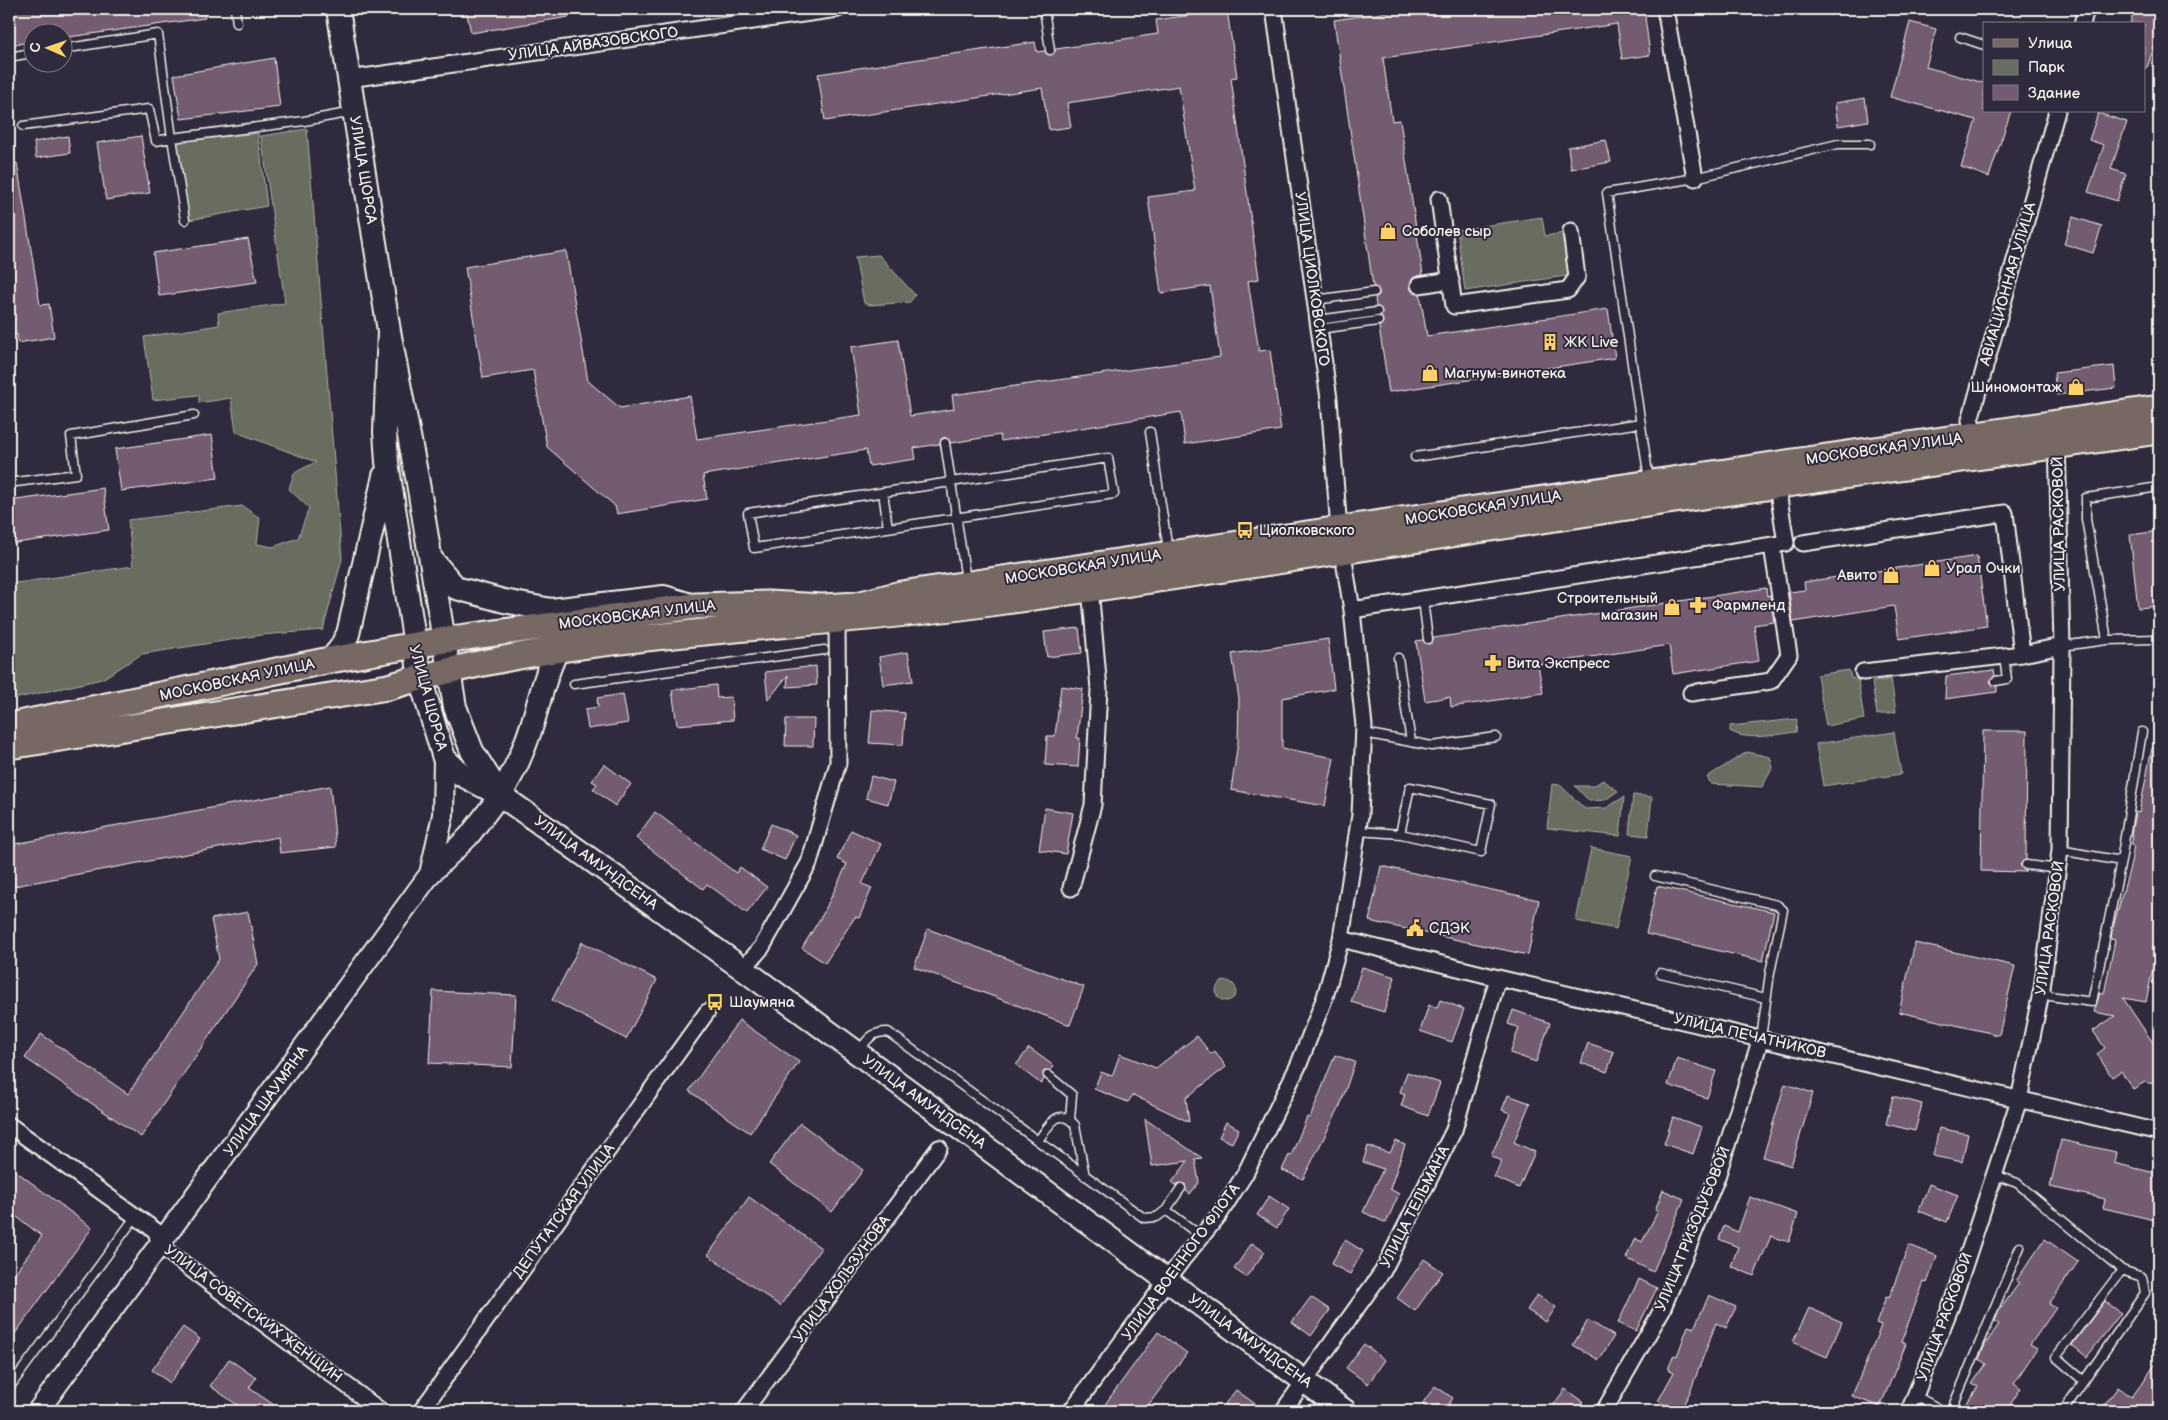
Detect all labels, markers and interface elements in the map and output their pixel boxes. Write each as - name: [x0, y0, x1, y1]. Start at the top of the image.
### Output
- north arrow: [22, 22, 72, 72]
- legend: [1983, 22, 2146, 112]
- street label: УЛИЦА АЙВАЗОВСКОГО: [507, 23, 679, 65]
- text: Улица: [2028, 34, 2073, 53]
- text: С: [27, 42, 44, 53]
- text: Парк: [2028, 58, 2065, 77]
- text: Здание: [2028, 84, 2080, 103]
- street label: УЛИЦА ЩОРСА: [345, 115, 381, 226]
- street label: УЛИЦА ЦИОЛКОВСКОГО: [1290, 191, 1334, 368]
- street label: АВИАЦИОННАЯ УЛИЦА: [1975, 199, 2041, 369]
- shop icon: Соболев сыр: [1378, 221, 1398, 241]
- place label: Соболев сыр: [1402, 222, 1492, 241]
- building icon: ЖК Live: [1540, 332, 1560, 352]
- place label: ЖК Live: [1564, 333, 1619, 352]
- shop icon: Магнум-винотека: [1420, 363, 1440, 383]
- place label: Магнум-винотека: [1444, 364, 1566, 383]
- shop icon: Шиномонтаж: [2066, 377, 2086, 397]
- place label: Шиномонтаж: [1971, 378, 2063, 397]
- street label: МОСКОВСКАЯ УЛИЦА: [1805, 428, 1964, 469]
- street label: УЛИЦА РАСКОВОЙ: [2048, 456, 2070, 592]
- street label: МОСКОВСКАЯ УЛИЦА: [1404, 486, 1563, 530]
- bus stop icon: Циолковского: [1235, 520, 1255, 540]
- place label: Циолковского: [1259, 521, 1355, 540]
- street label: МОСКОВСКАЯ УЛИЦА: [1004, 545, 1163, 589]
- shop icon: Урал Очки: [1922, 558, 1942, 578]
- place label: Урал Очки: [1946, 559, 2021, 578]
- shop icon: Авито: [1881, 565, 1901, 585]
- place label: Авито: [1836, 566, 1877, 585]
- place label: Строительный магазин: [1557, 589, 1658, 625]
- pharmacy icon: Фармленд: [1688, 595, 1708, 615]
- street label: МОСКОВСКАЯ УЛИЦА: [558, 596, 717, 634]
- place label: Фармленд: [1712, 596, 1785, 615]
- shop icon: Строительный магазин: [1662, 597, 1682, 617]
- street label: УЛИЦА ЩОРСА: [405, 643, 452, 754]
- pharmacy icon: Вита Экспресс: [1483, 653, 1503, 673]
- street label: МОСКОВСКАЯ УЛИЦА: [158, 654, 317, 706]
- place label: Вита Экспресс: [1507, 654, 1611, 673]
- street label: УЛИЦА АМУНДСЕНА: [530, 812, 662, 915]
- street label: УЛИЦА РАСКОВОЙ: [2031, 860, 2069, 996]
- public building icon: СДЭК: [1405, 918, 1425, 938]
- place label: СДЭК: [1429, 919, 1470, 938]
- bus stop icon: Шаумяна: [705, 992, 725, 1012]
- place label: Шаумяна: [729, 993, 795, 1012]
- street label: УЛИЦА ПЕЧАТНИКОВ: [1672, 1009, 1828, 1063]
- street label: УЛИЦА ШАУМЯНА: [220, 1041, 313, 1160]
- street label: УЛИЦА АМУНДСЕНА: [858, 1051, 990, 1154]
- street label: ДЕПУТАТСКАЯ УЛИЦА: [509, 1139, 620, 1282]
- street label: УЛИЦА ТЕЛЬМАНА: [1376, 1142, 1454, 1271]
- street label: УЛИЦА ГРИЗОДУБОВОЙ: [1651, 1144, 1735, 1314]
- street label: УЛИЦА ВОЕННОГО ФЛОТА: [1118, 1179, 1245, 1344]
- street label: УЛИЦА ХОЛЬЗУНОВА: [789, 1211, 895, 1346]
- street label: УЛИЦА СОВЕТСКИХ ЖЕНЩИН: [160, 1241, 346, 1387]
- street label: УЛИЦА РАСКОВОЙ: [1913, 1250, 1977, 1384]
- street label: УЛИЦА АМУНДСЕНА: [1184, 1290, 1316, 1393]

